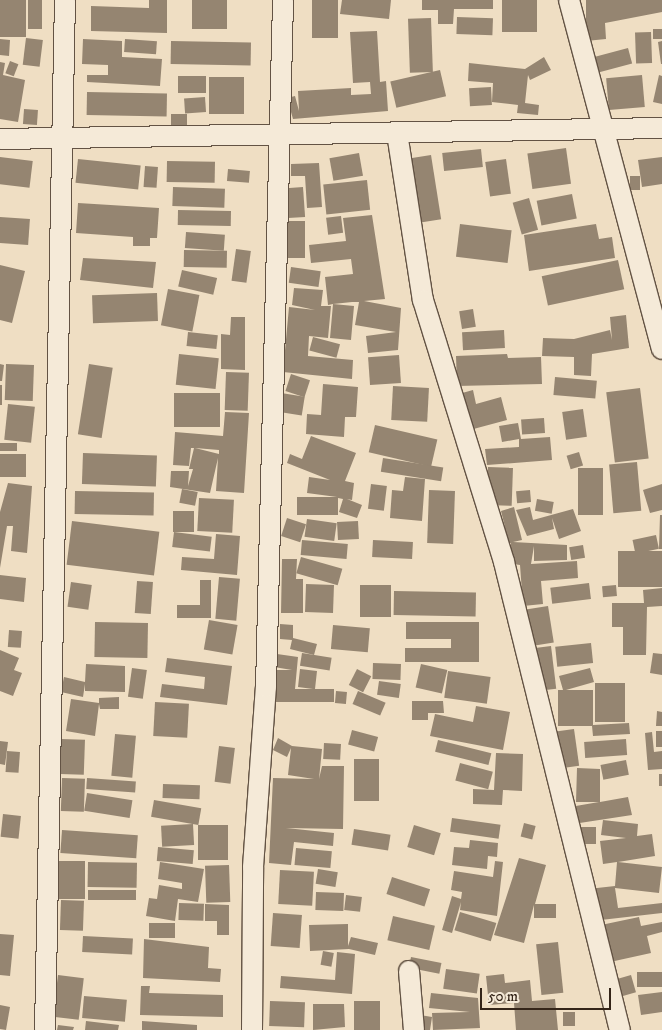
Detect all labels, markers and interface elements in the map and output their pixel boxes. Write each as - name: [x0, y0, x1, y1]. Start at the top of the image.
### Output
- scale bar: [482, 978, 613, 1010]
- text: 50 m: [488, 987, 518, 1006]

